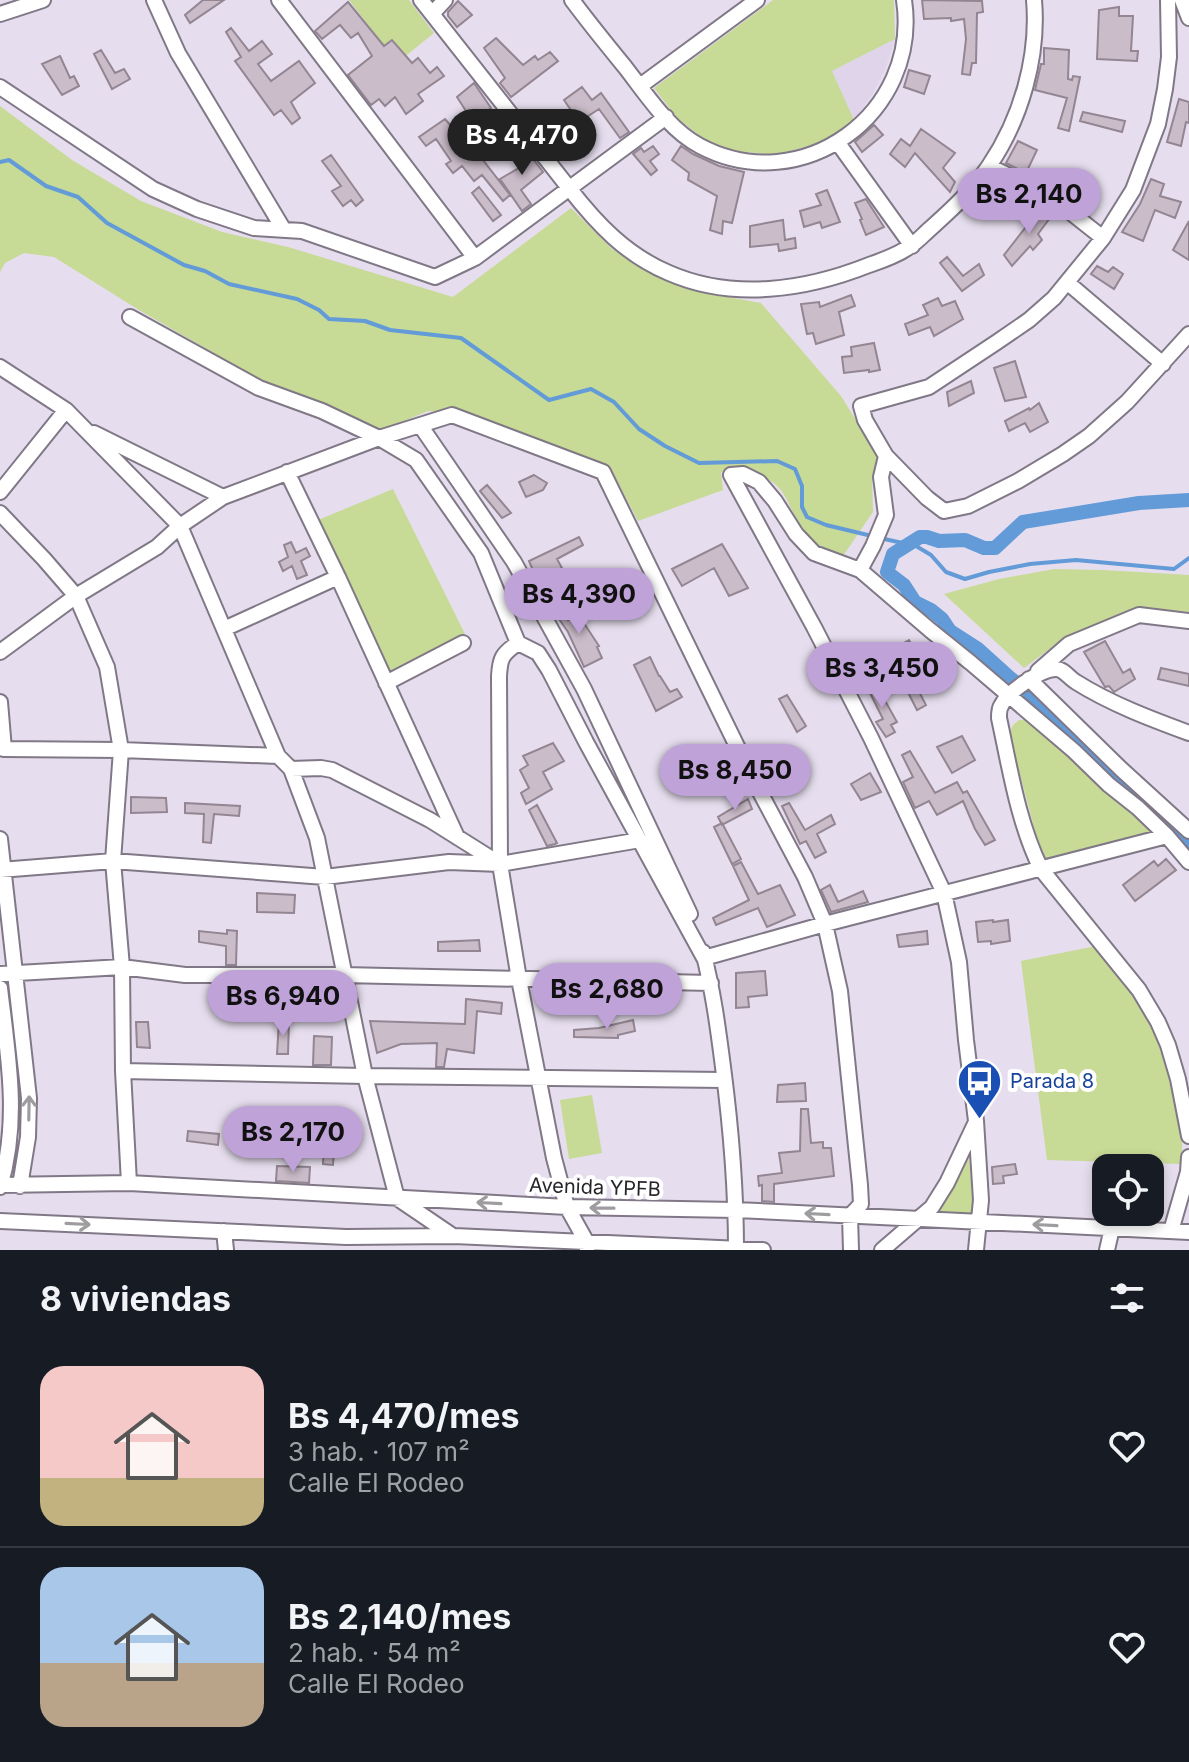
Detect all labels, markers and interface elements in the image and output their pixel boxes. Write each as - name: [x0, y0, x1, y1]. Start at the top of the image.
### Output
- pin: Bs 4,470: [439, 109, 605, 177]
- text: Bs 4,470: [465, 119, 579, 150]
- pin: Bs 2,140: [946, 168, 1112, 236]
- text: Bs 2,140: [976, 178, 1082, 209]
- pin: Bs 4,390: [496, 568, 662, 636]
- text: Bs 4,390: [522, 578, 636, 609]
- pin: Bs 3,450: [799, 642, 965, 710]
- text: Bs 3,450: [825, 652, 939, 683]
- pin: Bs 8,450: [652, 744, 818, 812]
- text: Bs 8,450: [678, 754, 792, 785]
- pin: Bs 2,680: [524, 963, 690, 1031]
- pin: Bs 6,940: [200, 970, 366, 1038]
- text: Bs 2,680: [550, 973, 664, 1004]
- text: Bs 6,940: [226, 980, 340, 1011]
- bus stop icon: Parada 8: [955, 1057, 1003, 1120]
- place label: Parada 8: [1010, 1069, 1094, 1093]
- one-way arrow: [21, 1095, 36, 1122]
- pin: Bs 2,170: [210, 1106, 376, 1174]
- text: Bs 2,170: [241, 1116, 345, 1147]
- map controls: [1092, 1154, 1164, 1226]
- button: locate: [1092, 1154, 1164, 1226]
- street label: Avenida YPFB: [529, 1173, 661, 1201]
- one-way arrow: [476, 1195, 503, 1210]
- one-way arrow: [589, 1200, 616, 1215]
- one-way arrow: [804, 1207, 831, 1222]
- one-way arrow: [64, 1217, 91, 1232]
- one-way arrow: [1032, 1217, 1059, 1232]
- icon: filters: [1105, 1276, 1149, 1320]
- text: 8 viviendas: [40, 1278, 231, 1319]
- text: Bs 4,470/mes: [288, 1395, 519, 1436]
- icon: home: [104, 1398, 200, 1494]
- icon: heart: [1105, 1424, 1149, 1468]
- text: 3 hab. · 107 m²: [288, 1436, 470, 1467]
- text: Calle El Rodeo: [288, 1467, 465, 1498]
- text: Bs 2,140/mes: [288, 1596, 511, 1637]
- icon: home: [104, 1599, 200, 1695]
- icon: heart: [1105, 1625, 1149, 1669]
- text: 2 hab. · 54 m²: [288, 1637, 461, 1668]
- text: Calle El Rodeo: [288, 1668, 465, 1699]

